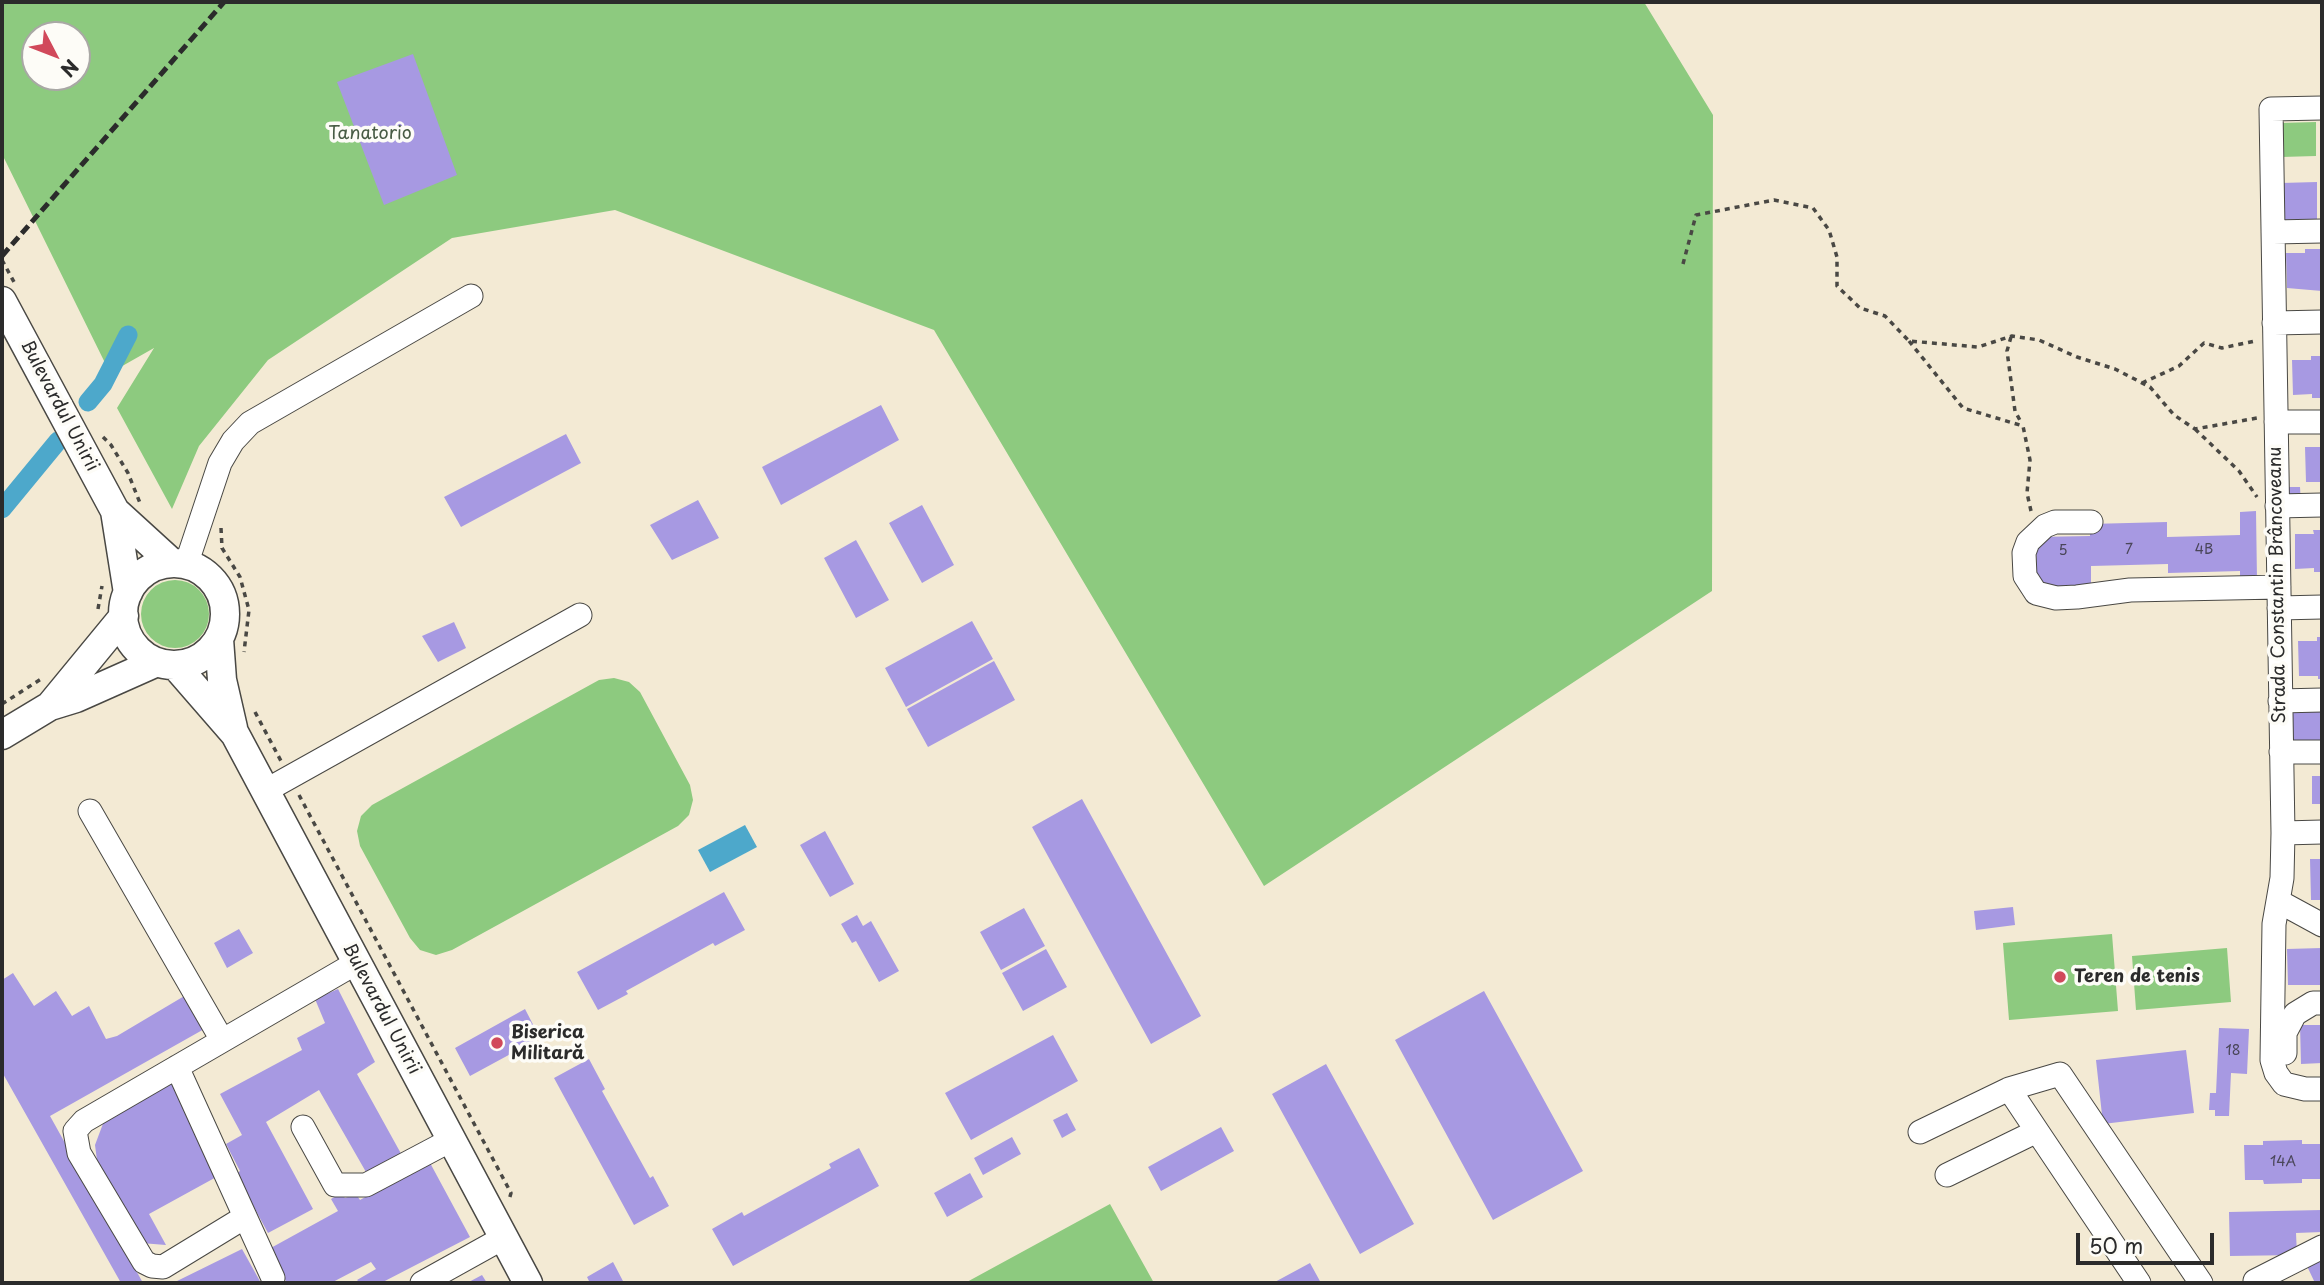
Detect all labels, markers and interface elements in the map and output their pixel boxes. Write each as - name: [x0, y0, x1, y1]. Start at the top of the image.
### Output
- north arrow: [21, 21, 91, 91]
- text: N: [55, 54, 86, 84]
- park label: Tanatorio: [328, 123, 412, 145]
- street label: Bulevardul Unirii: [15, 337, 103, 475]
- street label: Strada Constantin Brâncoveanu: [2265, 446, 2291, 724]
- house number: 7: [2125, 542, 2133, 558]
- house number: 4B: [2195, 542, 2213, 558]
- house number: 5: [2058, 543, 2068, 559]
- street label: Bulevardul Unirii: [337, 940, 425, 1078]
- place label: Teren de tenis: [2074, 966, 2200, 988]
- marker: Teren de tenis: [2052, 969, 2068, 985]
- place label: Biserica Militară: [511, 1022, 585, 1064]
- marker: Biserica Militară: [489, 1035, 505, 1051]
- house number: 18: [2225, 1043, 2241, 1059]
- house number: 14A: [2270, 1154, 2296, 1170]
- scale bar: [2079, 1218, 2217, 1262]
- text: 50 m: [2089, 1229, 2143, 1261]

